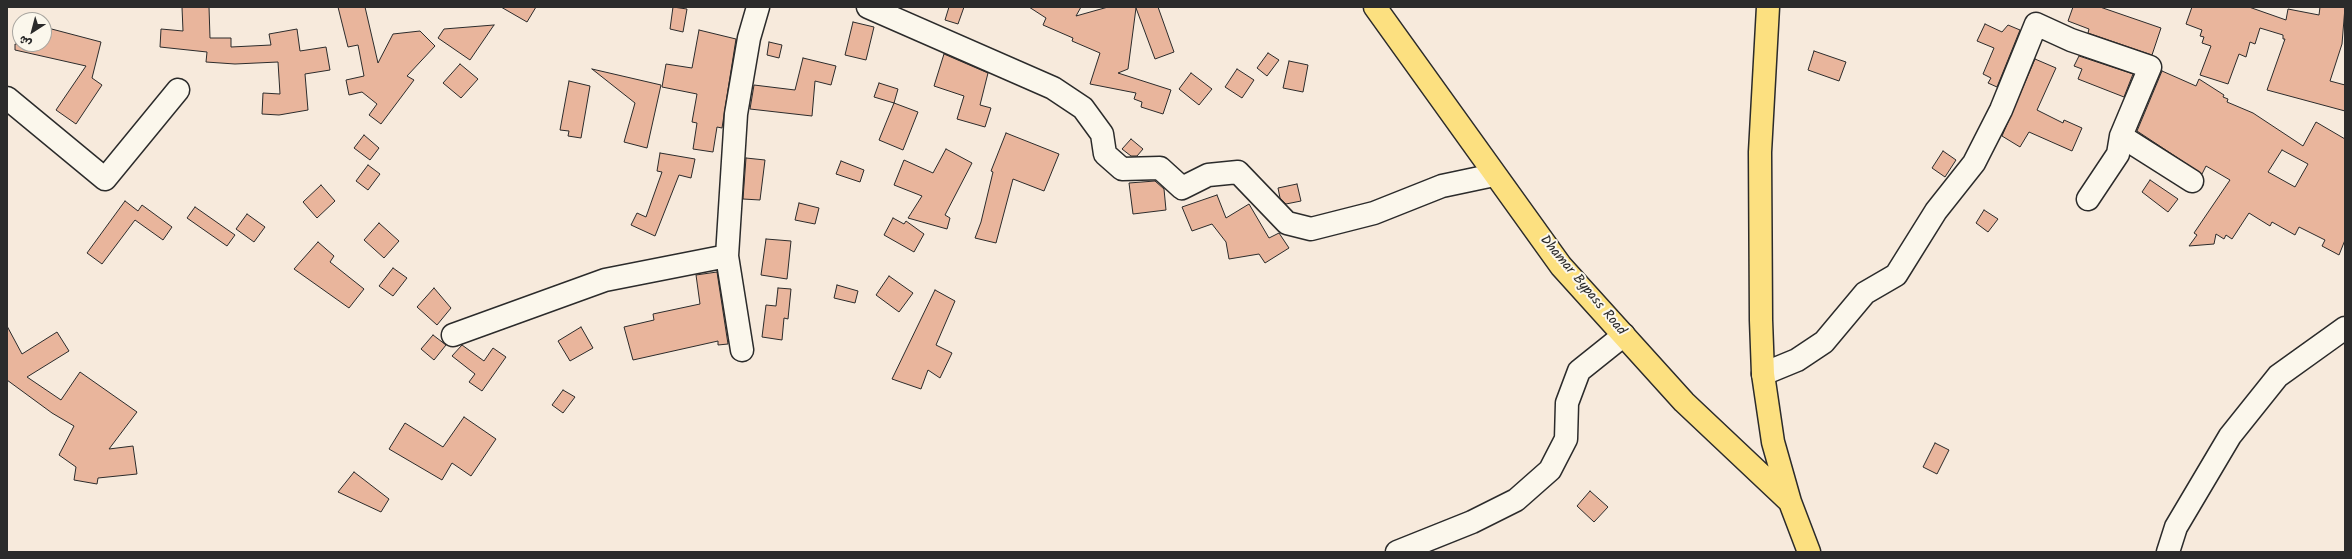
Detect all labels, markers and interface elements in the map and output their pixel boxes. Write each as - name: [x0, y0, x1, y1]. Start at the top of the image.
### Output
- north arrow: [12, 12, 52, 52]
- text: ش: [15, 30, 36, 52]
- street label: Dhamar Bypass Road: [1535, 233, 1629, 339]

